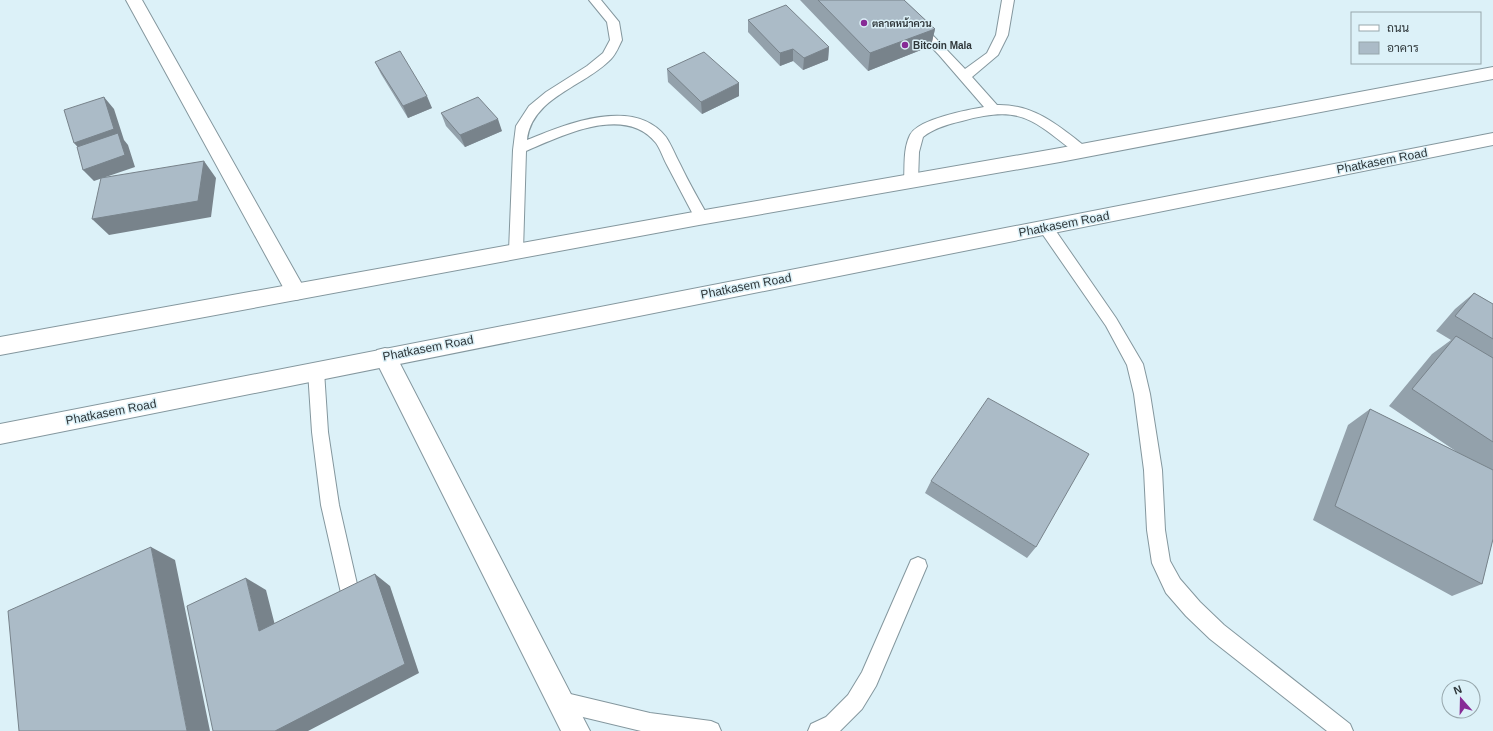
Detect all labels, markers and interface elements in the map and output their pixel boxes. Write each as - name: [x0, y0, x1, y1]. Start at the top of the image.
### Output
- legend: [1351, 12, 1481, 64]
- place label: ตลาดหน้าควน: [872, 17, 932, 29]
- marker: ตลาดหน้าควน: [859, 18, 869, 28]
- text: ถนน: [1387, 21, 1410, 35]
- marker: Bitcoin Mala: [900, 40, 910, 50]
- place label: Bitcoin Mala: [913, 40, 972, 51]
- text: อาคาร: [1387, 41, 1419, 55]
- street label: Phatkasem Road: [1335, 145, 1429, 177]
- street label: Phatkasem Road: [1017, 208, 1111, 240]
- street label: Phatkasem Road: [699, 270, 793, 302]
- street label: Phatkasem Road: [381, 332, 475, 364]
- street label: Phatkasem Road: [64, 396, 158, 428]
- north arrow: [1441, 679, 1481, 719]
- text: N: [1452, 683, 1463, 697]

